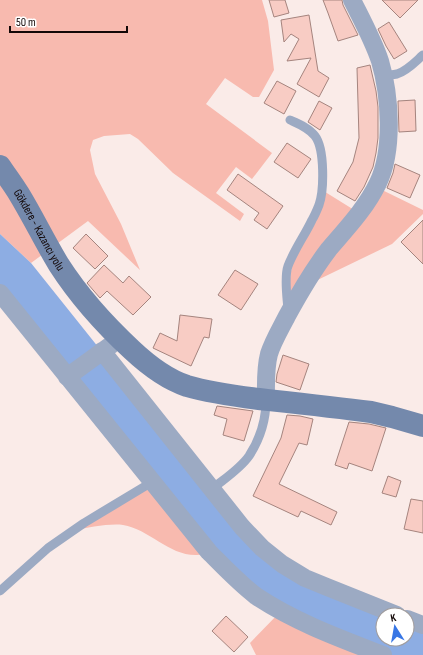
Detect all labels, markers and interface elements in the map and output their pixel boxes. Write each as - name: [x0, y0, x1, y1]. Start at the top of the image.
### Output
- scale bar: [10, 8, 127, 34]
- text: 50 m: [16, 15, 36, 30]
- street label: Gökdere - Kazancı yolu: [10, 186, 68, 274]
- north arrow: [375, 607, 415, 647]
- text: K: [389, 611, 398, 625]

